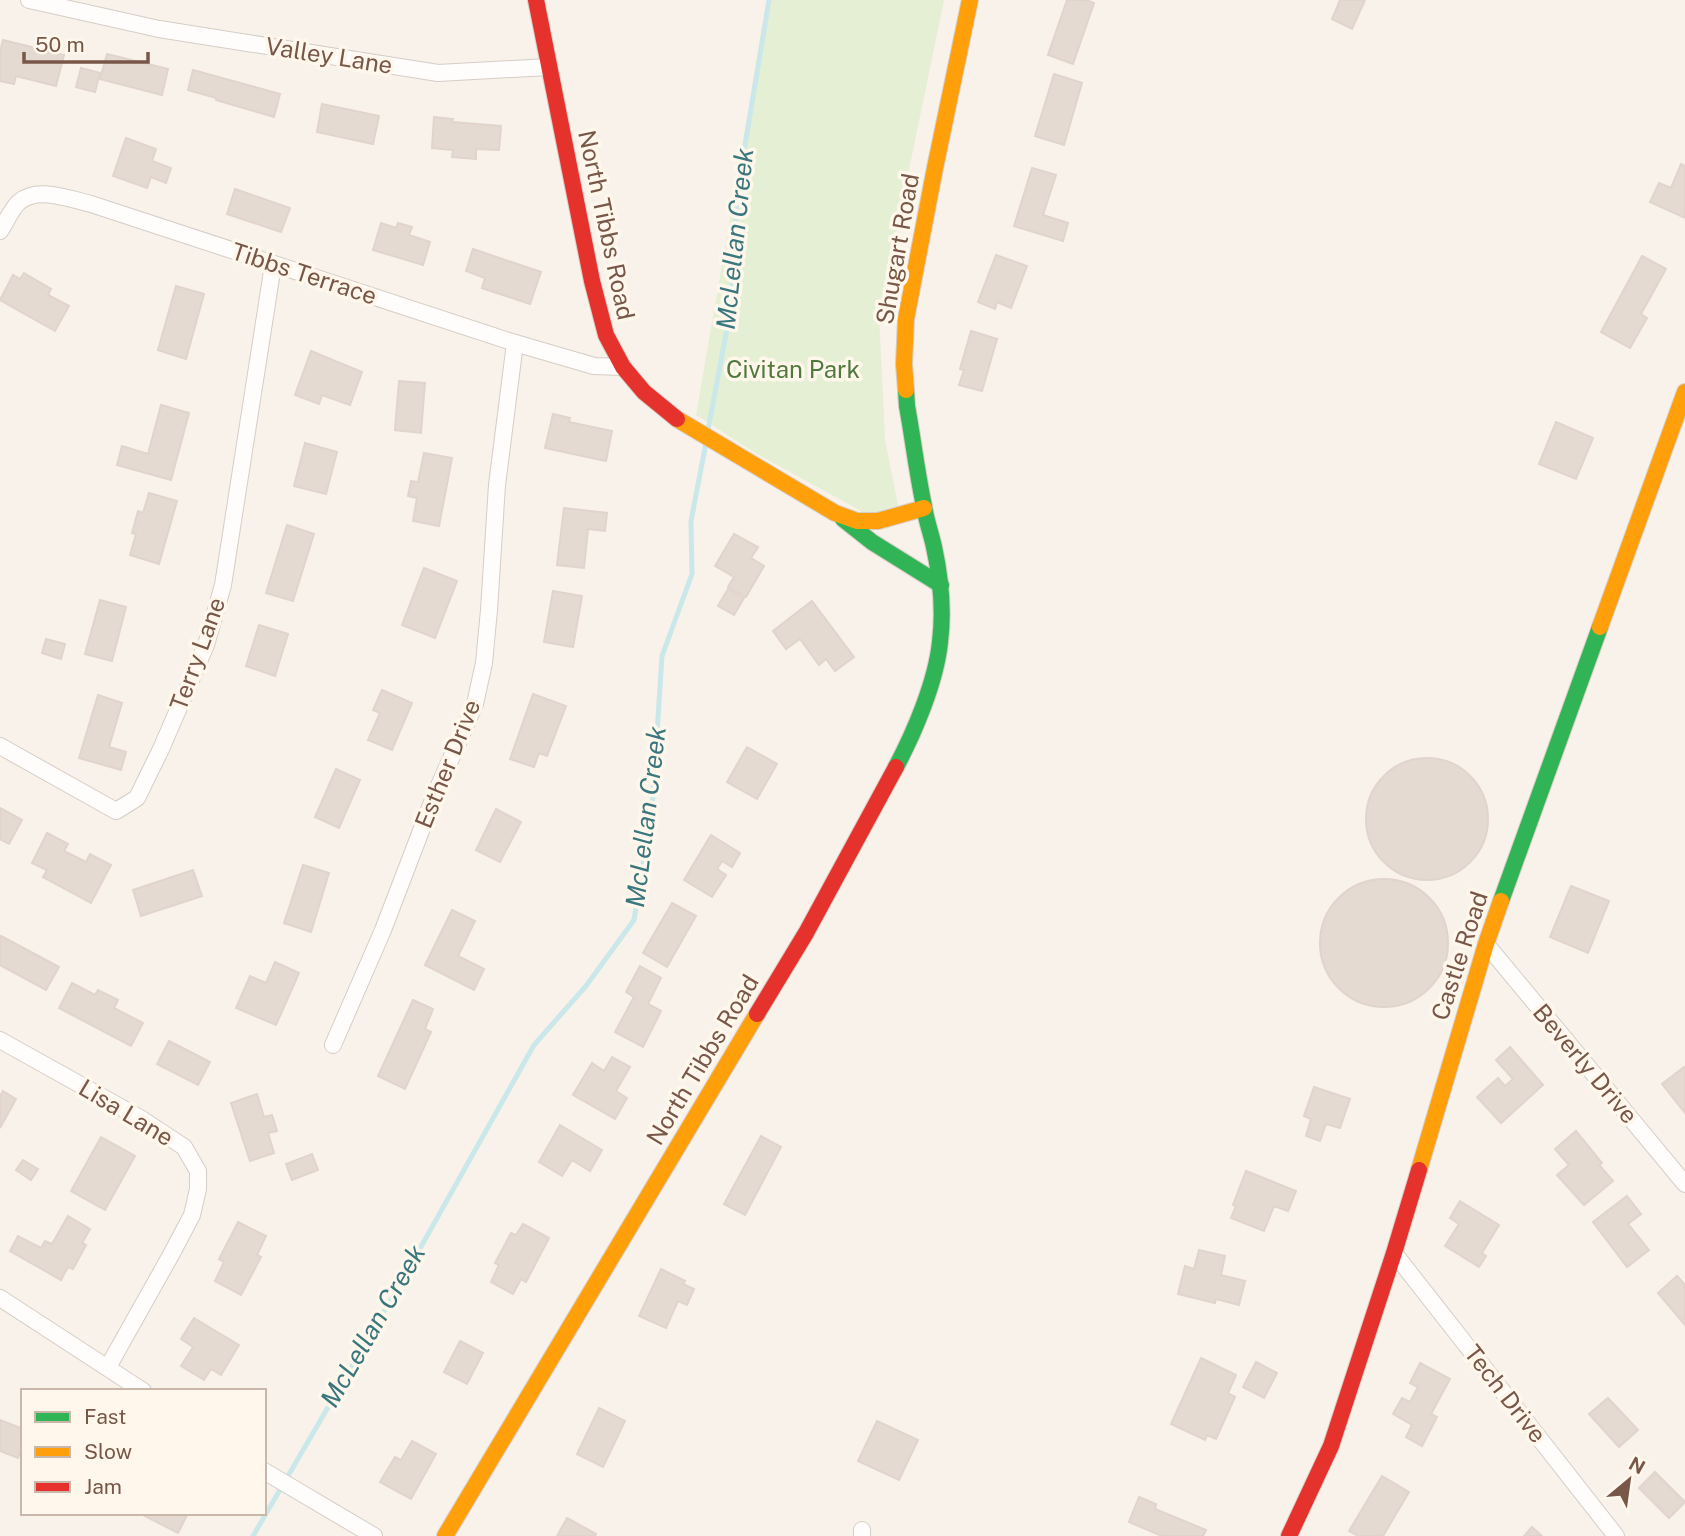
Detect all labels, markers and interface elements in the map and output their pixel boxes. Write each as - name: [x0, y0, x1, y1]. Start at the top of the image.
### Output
- scale bar: [24, 21, 149, 65]
- street label: Valley Lane: [264, 31, 395, 79]
- text: 50 m: [35, 32, 85, 57]
- street label: North Tibbs Road: [573, 127, 641, 322]
- water label: McLellan Creek: [710, 147, 759, 331]
- street label: Shugart Road: [870, 171, 924, 326]
- street label: Tibbs Terrace: [228, 236, 381, 310]
- park label: Civitan Park: [726, 355, 860, 383]
- street label: Terry Lane: [164, 593, 230, 714]
- street label: Esther Drive: [409, 695, 486, 832]
- water label: McLellan Creek: [619, 725, 672, 909]
- street label: Castle Road: [1425, 888, 1493, 1024]
- street label: North Tibbs Road: [640, 969, 764, 1149]
- street label: Beverly Drive: [1528, 998, 1644, 1129]
- street label: Lisa Lane: [74, 1073, 179, 1151]
- water label: McLellan Creek: [314, 1239, 432, 1412]
- street label: Tech Drive: [1459, 1339, 1553, 1448]
- legend: [21, 1389, 266, 1515]
- text: Fast: [84, 1404, 126, 1429]
- text: Slow: [84, 1439, 132, 1464]
- north arrow: [1594, 1445, 1664, 1515]
- text: N: [1625, 1452, 1649, 1478]
- text: Jam: [84, 1474, 122, 1499]

